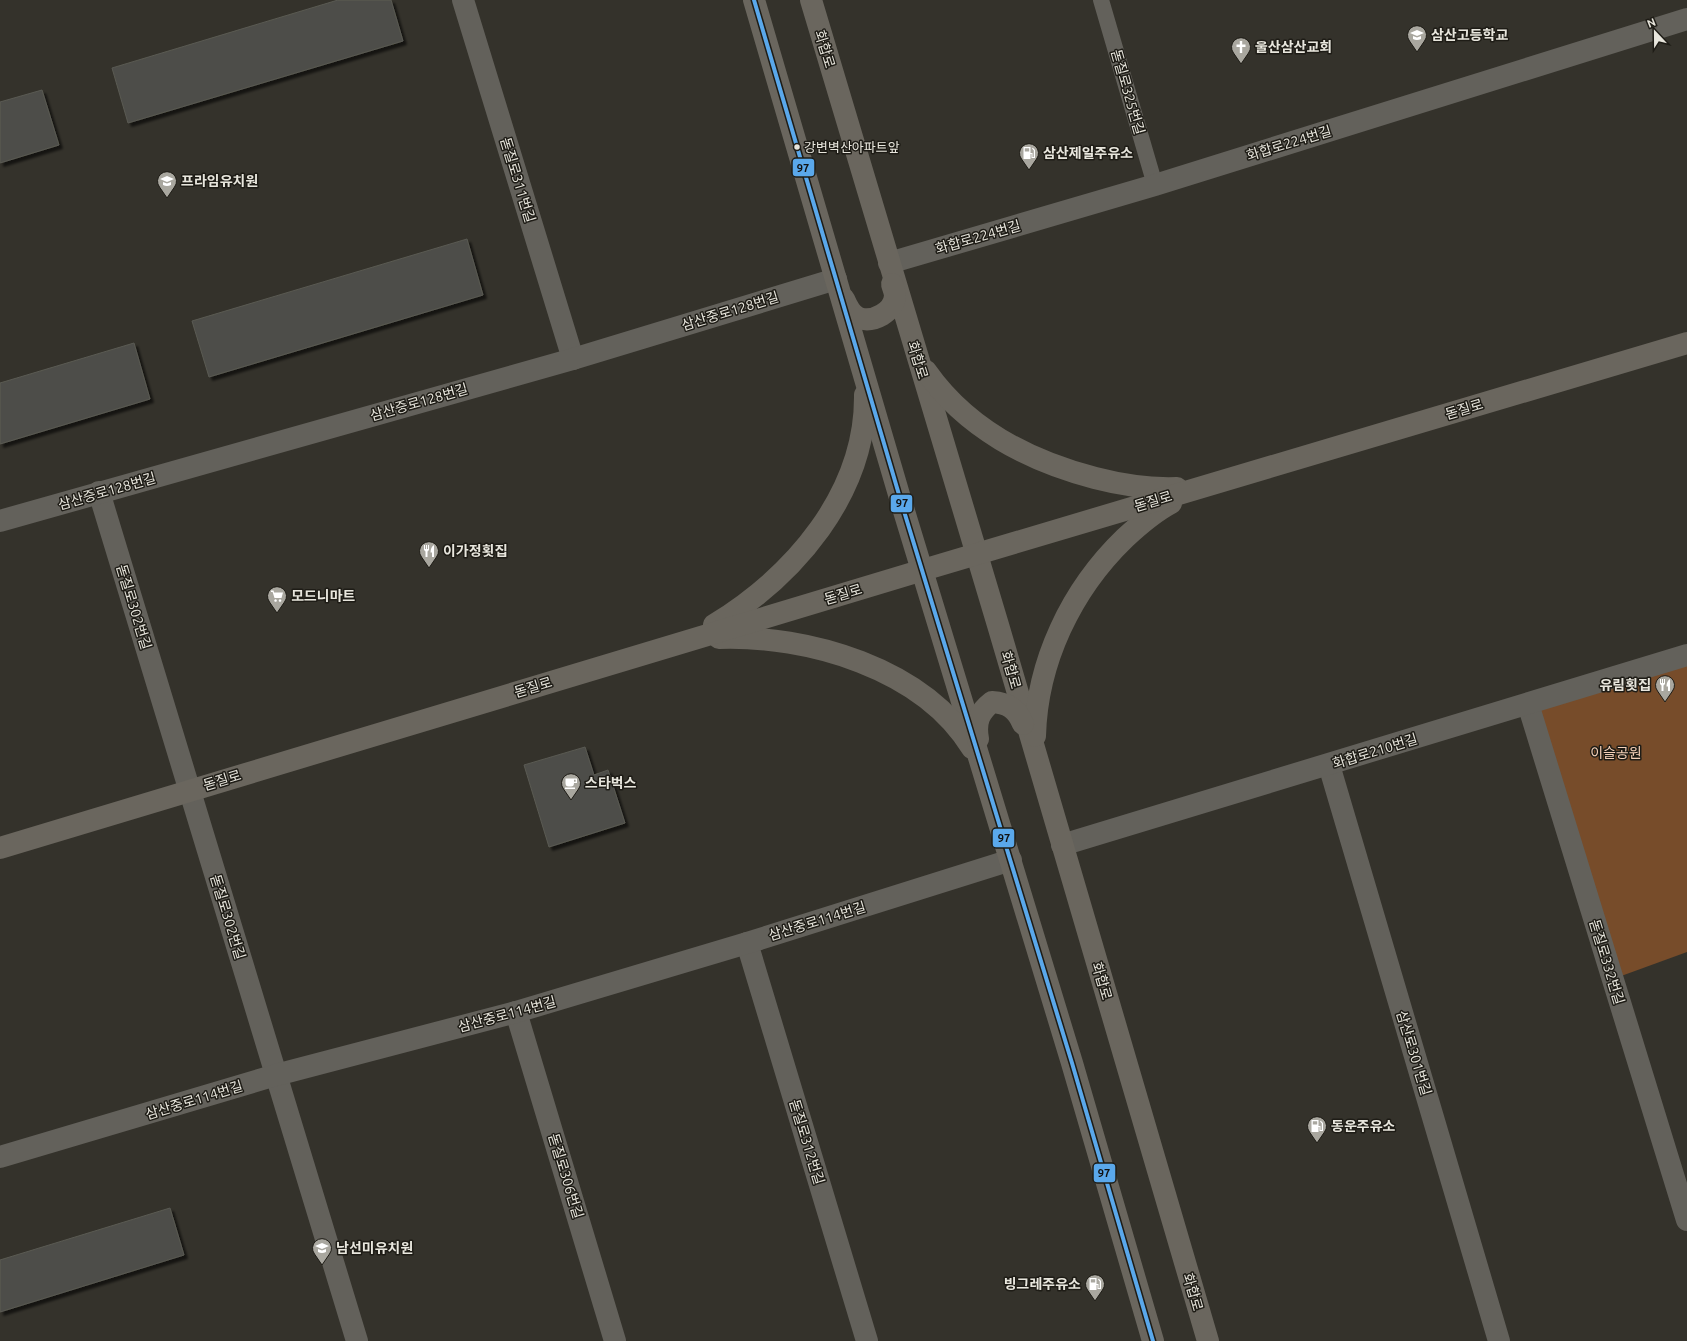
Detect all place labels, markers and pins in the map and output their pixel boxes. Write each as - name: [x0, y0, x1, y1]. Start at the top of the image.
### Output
- school or university icon: 삼산고등학교: [1406, 24, 1428, 52]
- place label: 삼산고등학교: [1431, 27, 1508, 43]
- church icon: 울산삼산교회: [1230, 36, 1252, 64]
- place label: 울산삼산교회: [1255, 39, 1332, 55]
- place label: 강변벽산아파트앞: [804, 140, 900, 154]
- marker: 강변벽산아파트앞: [792, 142, 802, 152]
- fuel station icon: 삼산제일주유소: [1018, 142, 1040, 170]
- place label: 삼산제일주유소: [1043, 145, 1133, 161]
- school or university icon: 프라임유치원: [156, 170, 178, 198]
- place label: 프라임유치원: [181, 173, 258, 189]
- restaurant icon: 이가정횟집: [418, 540, 440, 568]
- place label: 이가정횟집: [443, 543, 507, 559]
- supermarket icon: 모드니마트: [266, 585, 288, 613]
- place label: 모드니마트: [291, 588, 356, 604]
- restaurant icon: 유림횟집: [1654, 674, 1676, 702]
- place label: 유림횟집: [1599, 677, 1651, 693]
- cafe icon: 스타벅스: [560, 772, 582, 800]
- place label: 스타벅스: [585, 775, 637, 791]
- fuel station icon: 동운주유소: [1306, 1115, 1328, 1143]
- place label: 동운주유소: [1331, 1118, 1396, 1134]
- school or university icon: 남선미유치원: [311, 1237, 333, 1265]
- place label: 남선미유치원: [336, 1240, 413, 1256]
- fuel station icon: 빙그레주유소: [1084, 1273, 1106, 1301]
- place label: 빙그레주유소: [1004, 1276, 1081, 1292]

